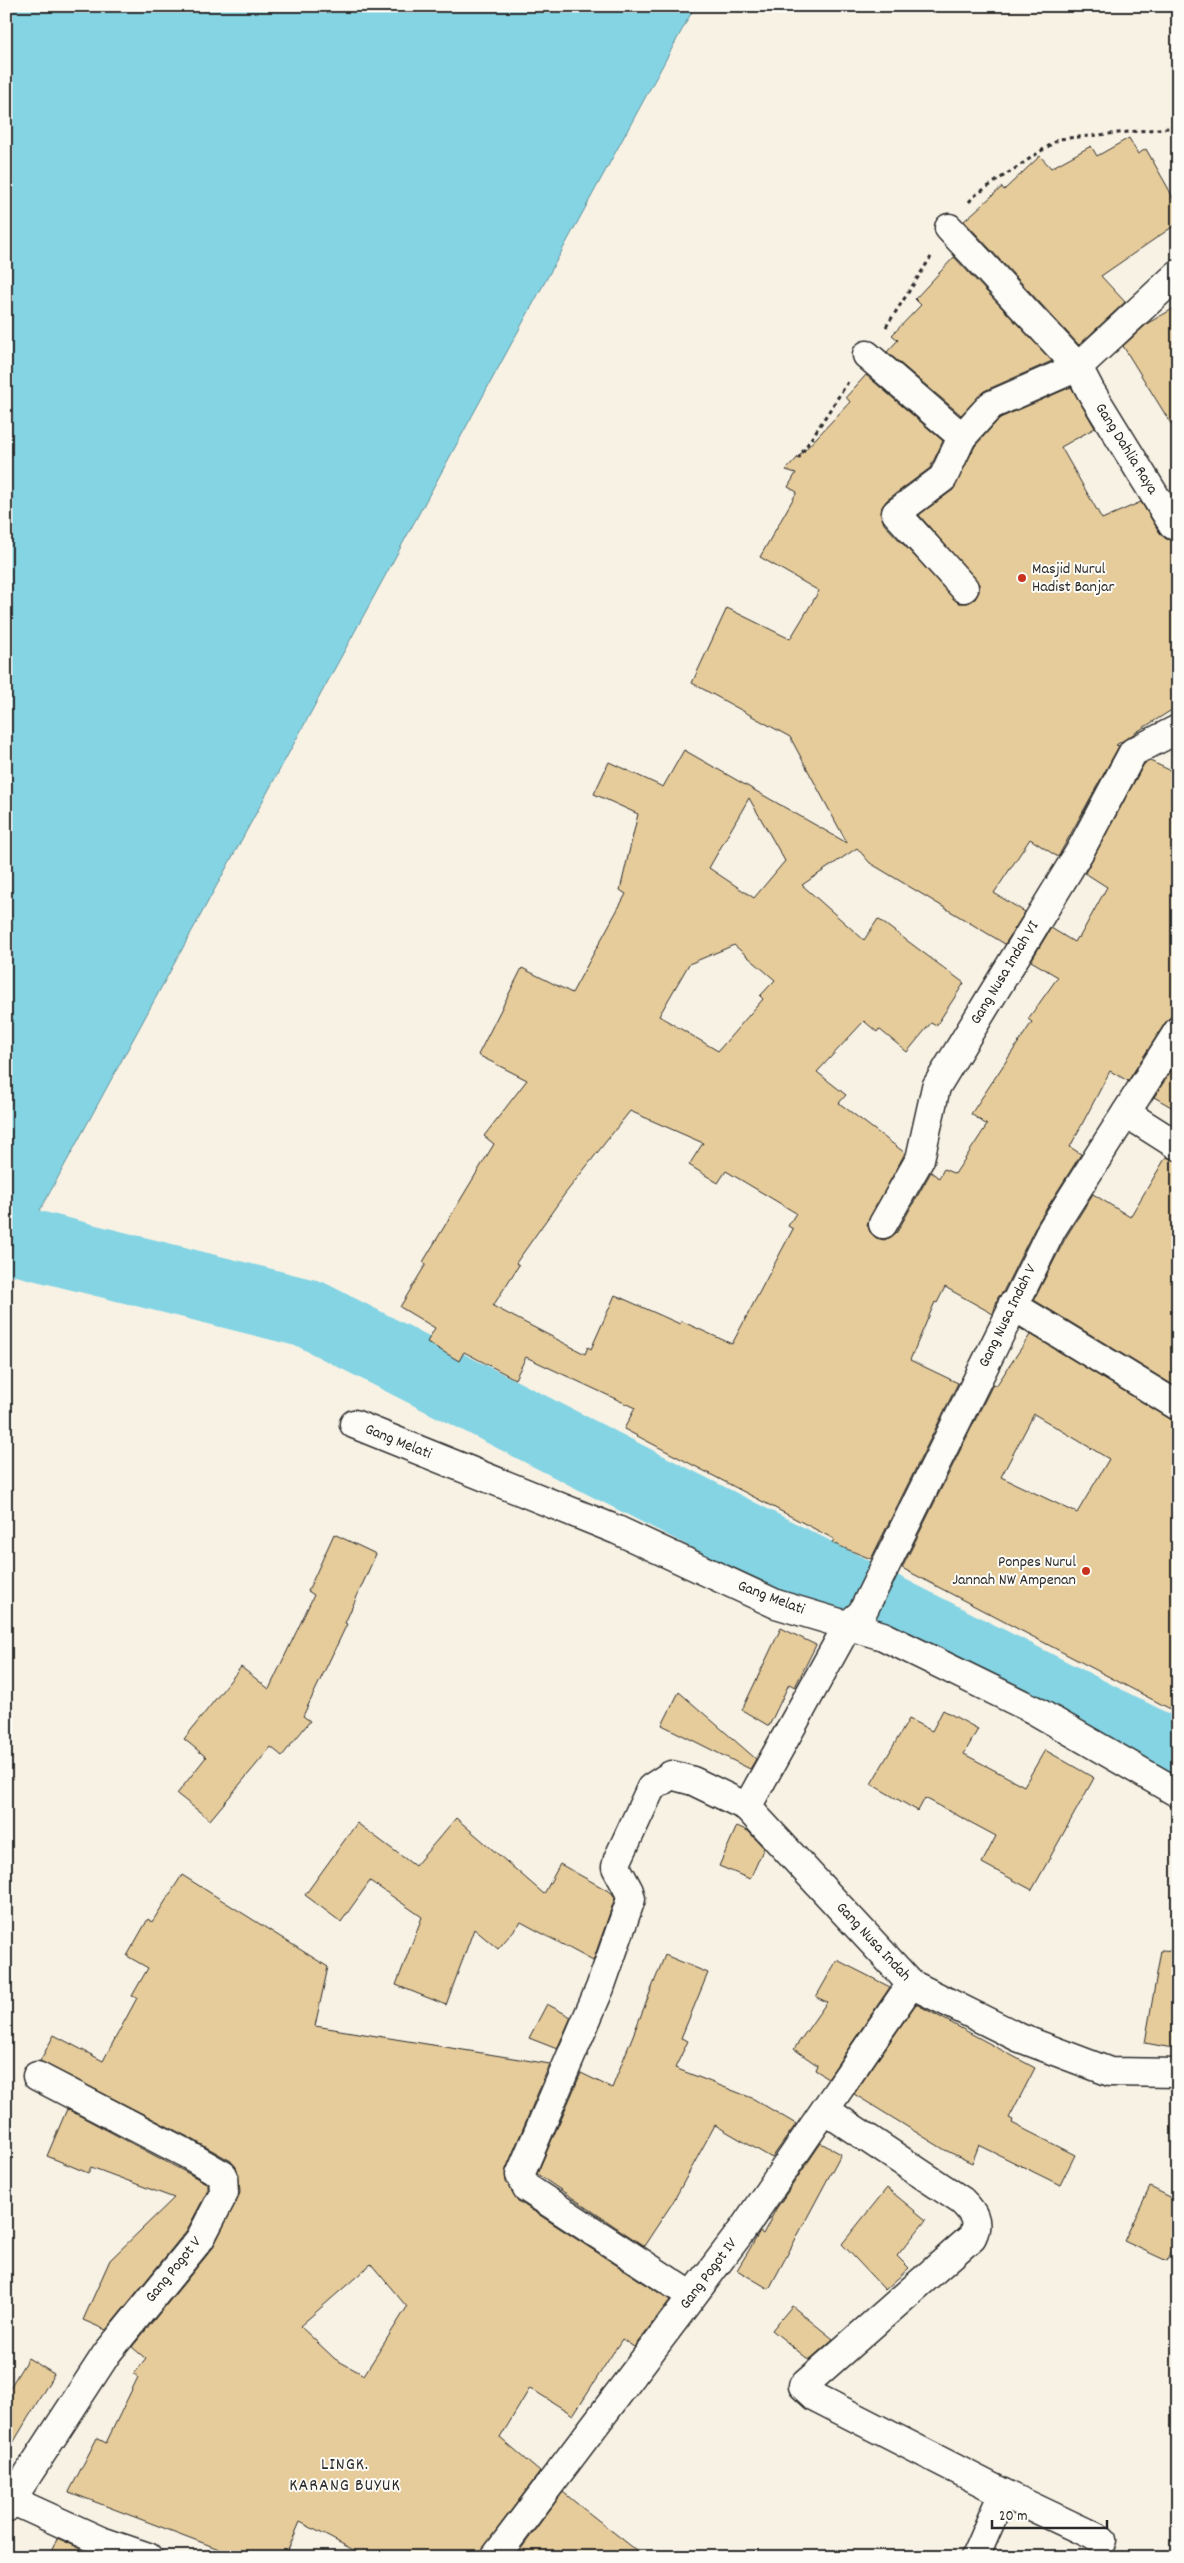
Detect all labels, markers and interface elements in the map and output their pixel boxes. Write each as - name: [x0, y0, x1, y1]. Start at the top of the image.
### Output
- street label: Gang Dahlia Raya: [1089, 399, 1164, 500]
- place label: Masjid Nurul Hadist Banjar: [1032, 558, 1115, 599]
- marker: Masjid Nurul Hadist Banjar: [1016, 572, 1028, 584]
- street label: Gang Nusa Indah VI: [965, 917, 1045, 1029]
- street label: Gang Nusa Indah V: [973, 1260, 1043, 1372]
- street label: Gang Melati: [361, 1418, 435, 1466]
- place label: Ponpes Nurul Jannah NW Ampenan: [952, 1551, 1076, 1592]
- marker: Ponpes Nurul Jannah NW Ampenan: [1080, 1565, 1092, 1577]
- street label: Gang Melati: [734, 1575, 808, 1621]
- street label: Gang Nusa Indah: [830, 1897, 916, 1987]
- street label: Gang Pogot V: [140, 2232, 208, 2308]
- street label: Gang Pogot IV: [674, 2233, 744, 2315]
- district label: LINGK. KARANG BUYUK: [289, 2453, 401, 2499]
- scale bar: [992, 2498, 1106, 2530]
- text: 20 m: [999, 2506, 1027, 2528]

